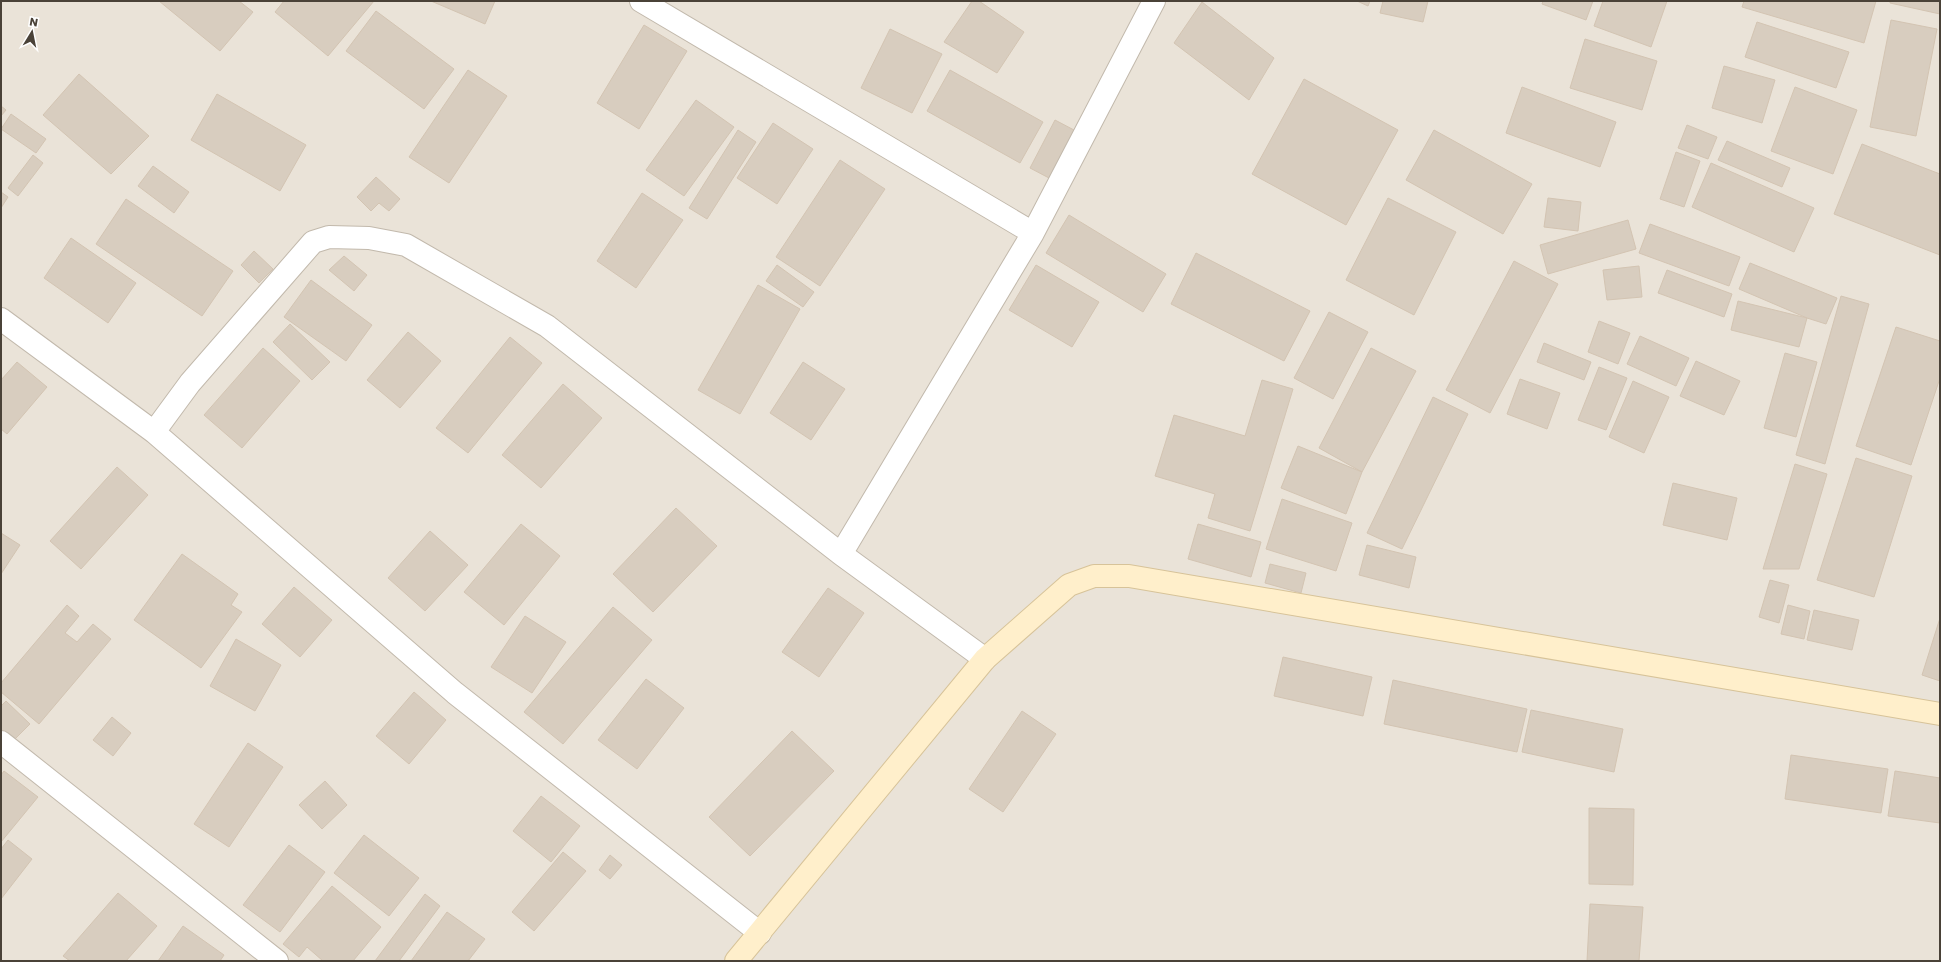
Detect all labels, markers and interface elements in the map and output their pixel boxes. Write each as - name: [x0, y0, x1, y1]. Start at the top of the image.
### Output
- north arrow: [12, 12, 52, 52]
- text: N: [28, 14, 39, 31]

